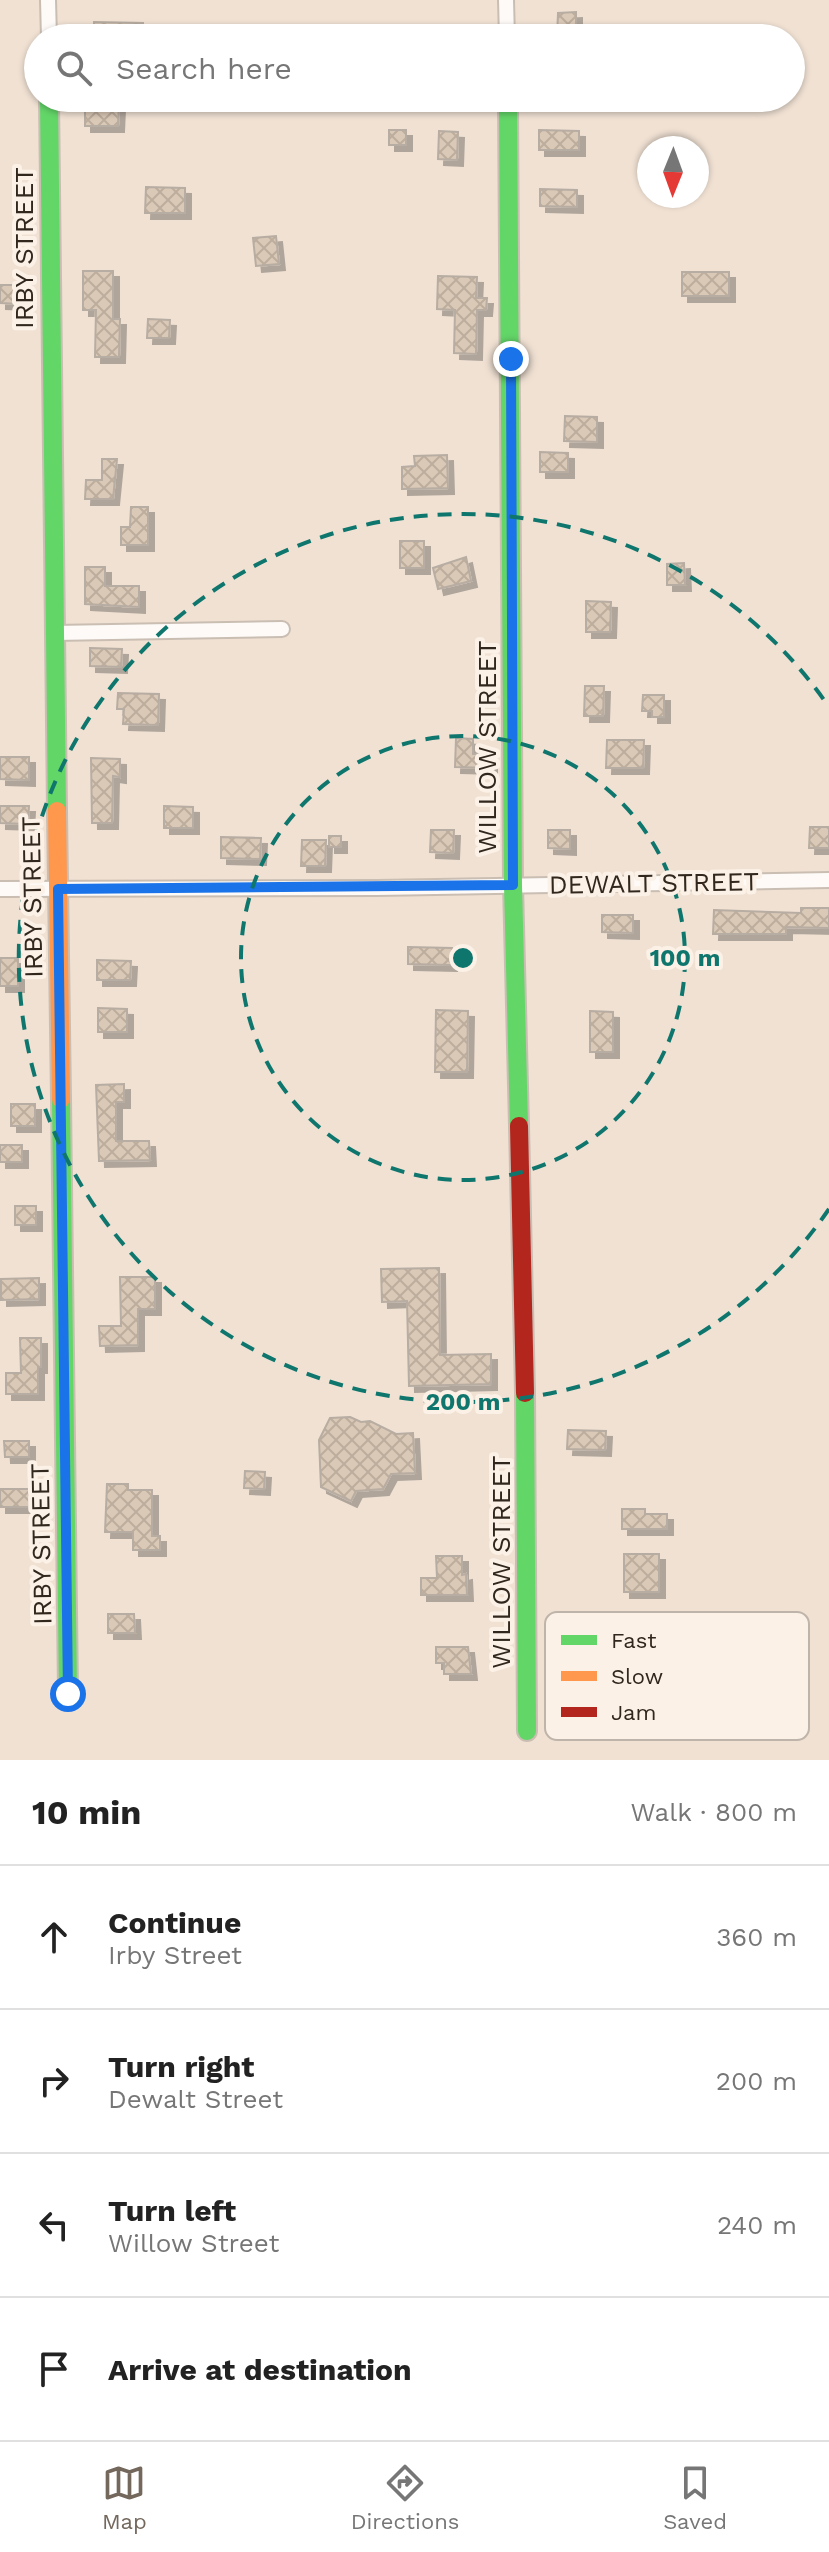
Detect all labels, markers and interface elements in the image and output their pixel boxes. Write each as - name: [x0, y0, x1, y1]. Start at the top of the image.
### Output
- search box: [24, 24, 805, 112]
- icon: search: [52, 46, 96, 90]
- text: Search here: [116, 51, 292, 86]
- north arrow: [637, 136, 709, 208]
- street label: IRBY STREET: [9, 167, 39, 329]
- route end: [493, 341, 529, 377]
- street label: WILLOW STREET: [472, 640, 502, 854]
- street label: IRBY STREET: [16, 816, 48, 978]
- street label: DEWALT STREET: [549, 866, 759, 900]
- centre of rings: [449, 944, 477, 972]
- text: 100 m: [650, 944, 720, 972]
- text: 200 m: [426, 1388, 500, 1416]
- street label: WILLOW STREET: [486, 1455, 516, 1669]
- street label: IRBY STREET: [25, 1463, 57, 1625]
- legend: [545, 1612, 809, 1740]
- text: Fast: [611, 1628, 657, 1653]
- text: Slow: [611, 1664, 663, 1689]
- route start: [50, 1676, 86, 1712]
- text: Jam: [611, 1700, 656, 1725]
- text: 10 min: [32, 1792, 141, 1832]
- text: Walk · 800 m: [631, 1797, 797, 1827]
- text: Continue: [108, 1905, 241, 1940]
- icon: ahead: [32, 1915, 76, 1959]
- text: 360 m: [716, 1922, 797, 1952]
- text: Irby Street: [108, 1940, 242, 1970]
- text: Turn right: [108, 2049, 254, 2084]
- icon: right: [32, 2059, 76, 2103]
- text: 200 m: [716, 2066, 797, 2096]
- text: Dewalt Street: [108, 2084, 283, 2114]
- text: Turn left: [108, 2193, 236, 2228]
- icon: left: [32, 2203, 76, 2247]
- text: 240 m: [717, 2210, 797, 2240]
- text: Willow Street: [108, 2228, 279, 2258]
- icon: arrive: [32, 2347, 76, 2391]
- text: Arrive at destination: [108, 2352, 412, 2387]
- tab: Map: [102, 2461, 147, 2534]
- tab: Directions: [351, 2461, 459, 2534]
- tab: Saved: [663, 2461, 727, 2534]

